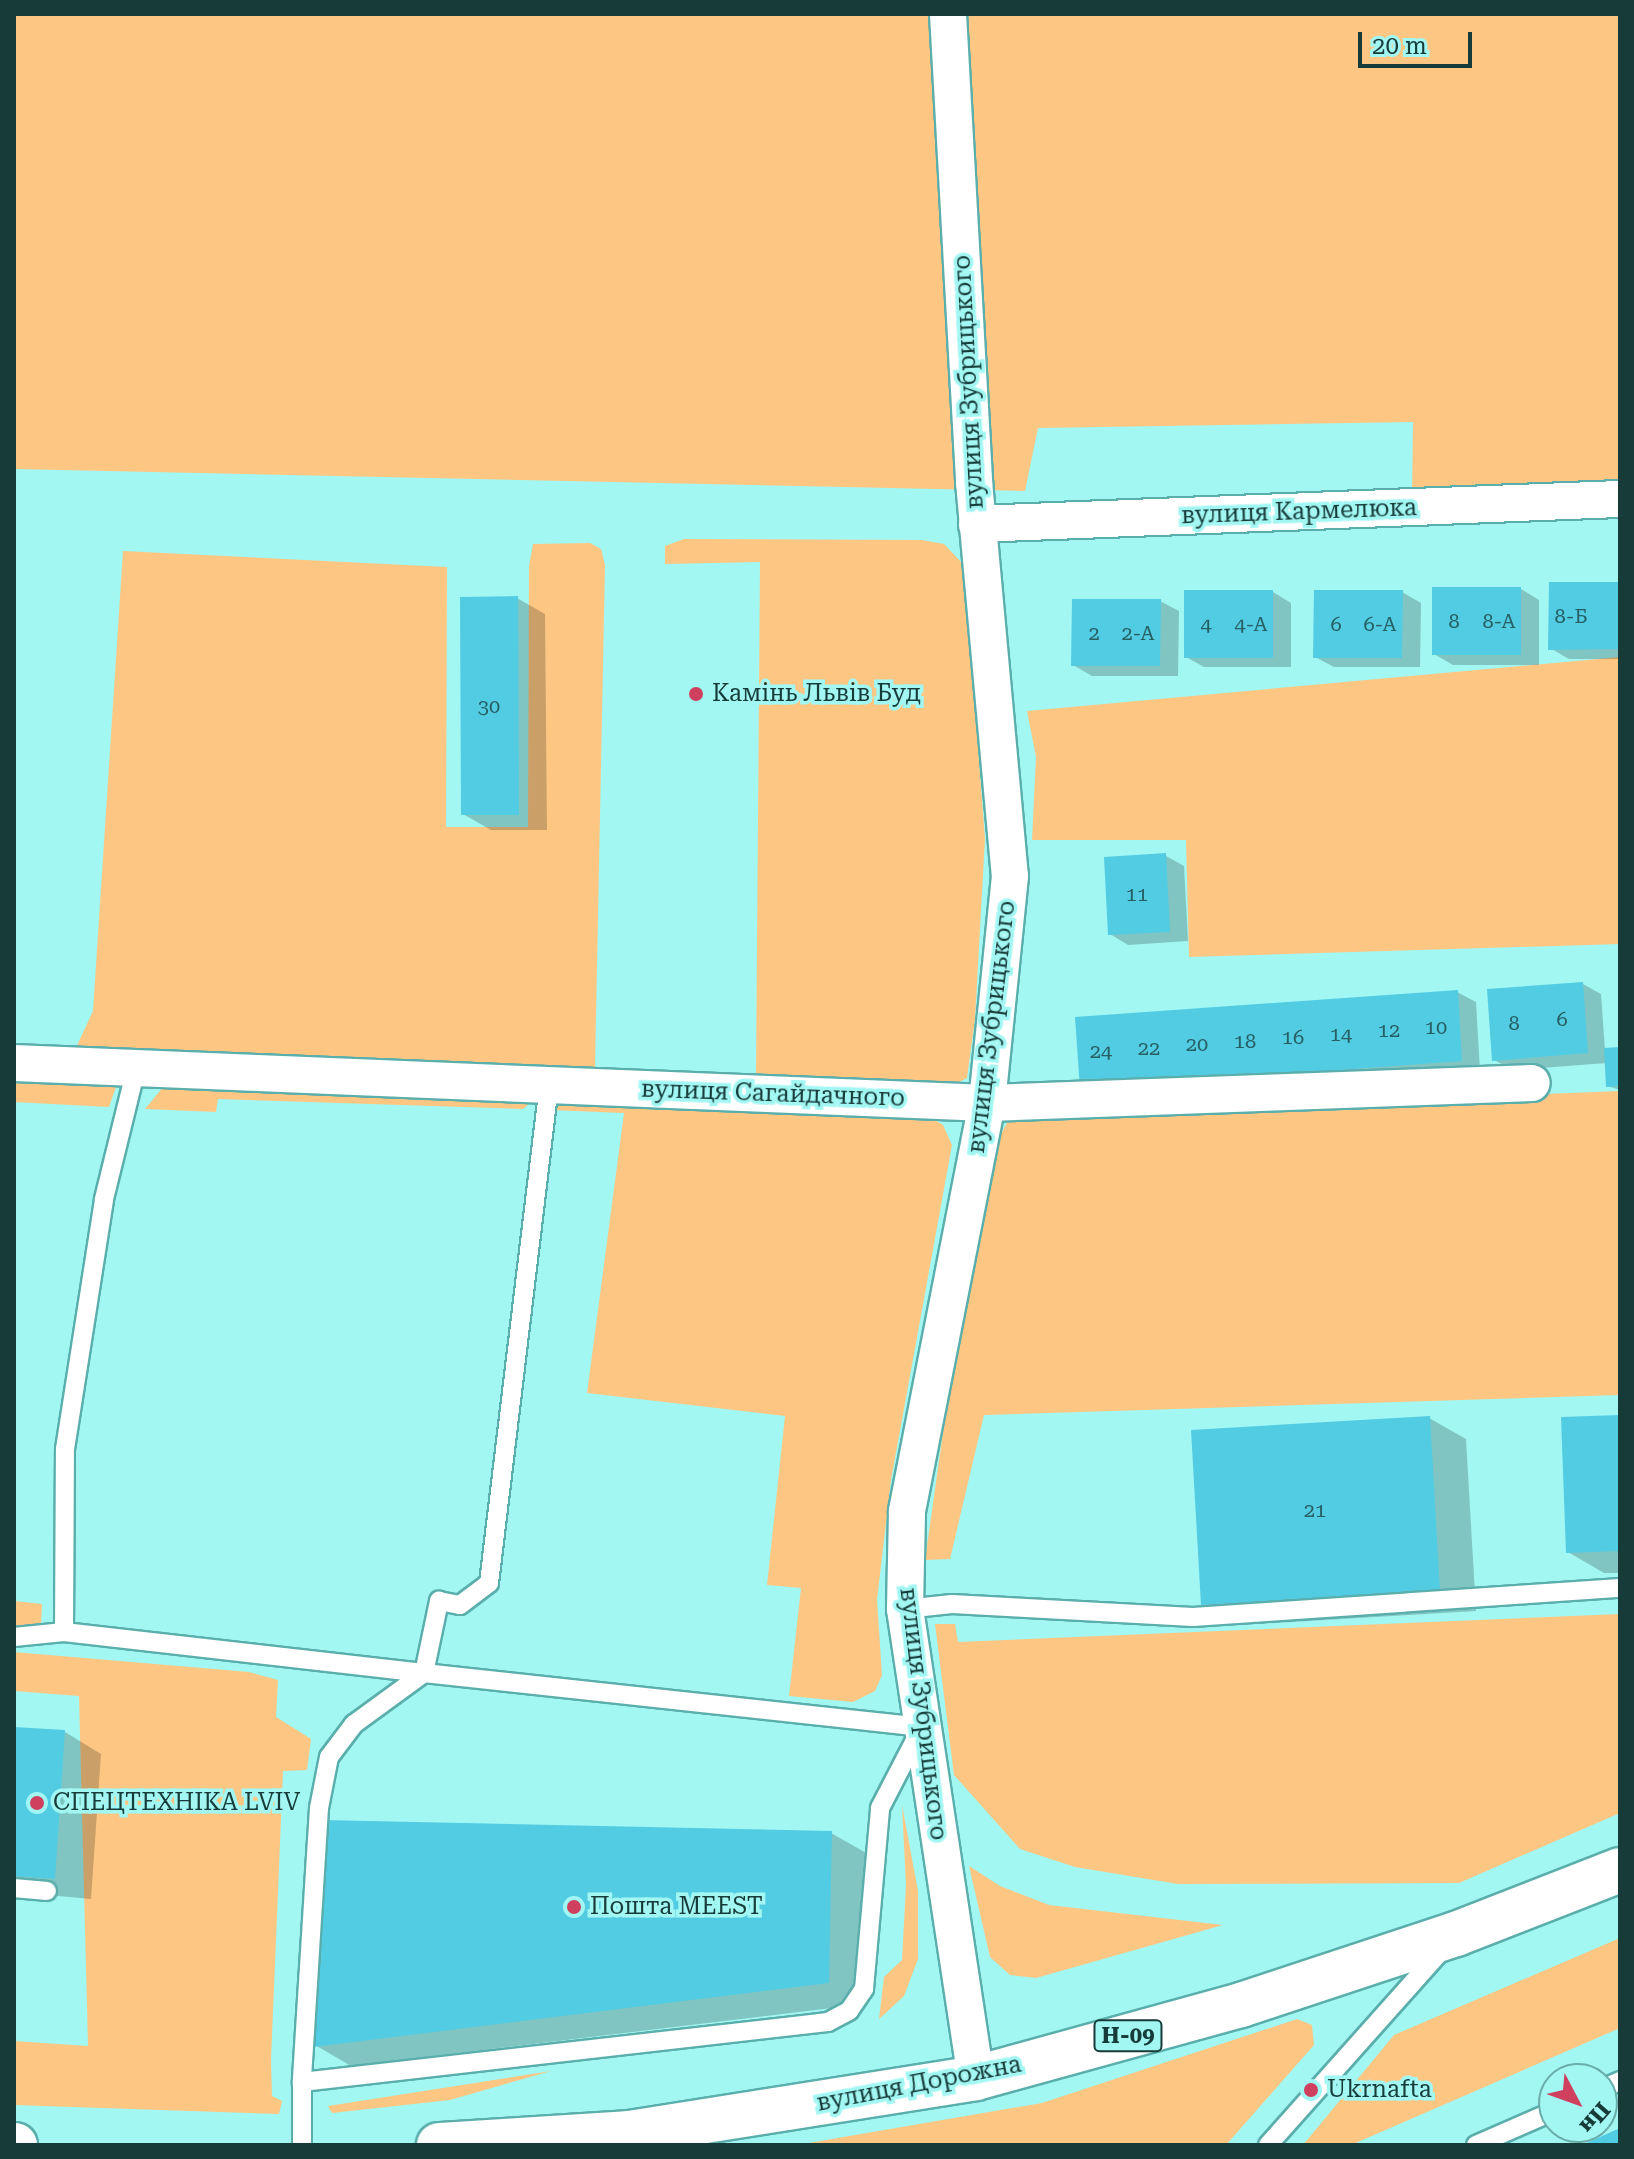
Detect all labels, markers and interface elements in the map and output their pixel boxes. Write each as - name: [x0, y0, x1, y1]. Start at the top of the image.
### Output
- scale bar: [1362, 16, 1476, 66]
- text: 20 m: [1372, 32, 1427, 60]
- street label: вулиця Зубрицького: [948, 254, 990, 510]
- street label: вулиця Кармелюка: [1181, 493, 1417, 531]
- house number: 8-Б: [1555, 604, 1587, 628]
- house number: 8: [1448, 609, 1460, 633]
- house number: 8-А: [1482, 609, 1516, 633]
- house number: 4: [1200, 612, 1212, 636]
- house number: 4-А: [1234, 612, 1268, 636]
- house number: 6: [1330, 612, 1342, 636]
- house number: 6-А: [1363, 612, 1397, 636]
- house number: 2: [1088, 621, 1100, 645]
- house number: 2-А: [1121, 621, 1155, 645]
- place label: Камінь Львів Буд: [712, 680, 921, 708]
- marker: Камінь Львів Буд: [687, 685, 705, 703]
- house number: 30: [478, 694, 500, 718]
- house number: 11: [1126, 882, 1148, 906]
- street label: вулиця Зубрицького: [962, 899, 1022, 1155]
- house number: 6: [1556, 1007, 1568, 1031]
- house number: 8: [1508, 1011, 1520, 1035]
- house number: 10: [1425, 1015, 1447, 1039]
- house number: 12: [1378, 1018, 1400, 1042]
- house number: 14: [1330, 1022, 1352, 1046]
- house number: 16: [1282, 1025, 1304, 1049]
- house number: 18: [1234, 1029, 1256, 1053]
- house number: 20: [1186, 1032, 1208, 1056]
- house number: 22: [1138, 1036, 1160, 1060]
- house number: 24: [1090, 1039, 1112, 1063]
- street label: вулиця Сагайдачного: [641, 1075, 905, 1113]
- house number: 21: [1304, 1498, 1326, 1522]
- street label: вулиця Зубрицького: [893, 1586, 953, 1842]
- place label: СПЕЦТЕХНІКА LVIV: [53, 1789, 300, 1817]
- marker: СПЕЦТЕХНІКА LVIV: [28, 1794, 46, 1812]
- place label: Пошта MEEST: [590, 1893, 763, 1921]
- marker: Пошта MEEST: [565, 1898, 583, 1916]
- road number: Н-09: [1092, 2018, 1164, 2054]
- street label: вулиця Дорожна: [814, 2050, 1024, 2118]
- north arrow: [1538, 2063, 1618, 2143]
- place label: Ukrnafta: [1327, 2076, 1432, 2104]
- marker: Ukrnafta: [1302, 2081, 1320, 2099]
- text: Пн: [1575, 2097, 1615, 2138]

